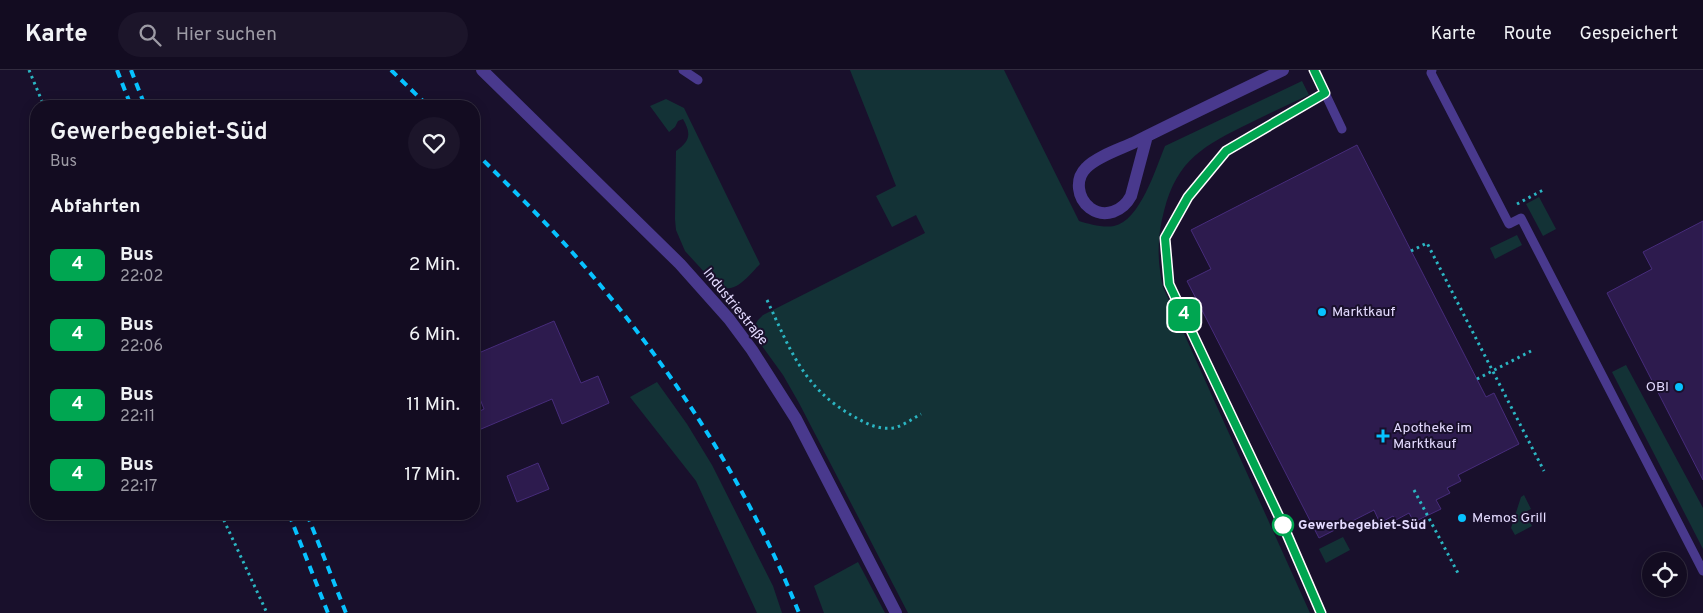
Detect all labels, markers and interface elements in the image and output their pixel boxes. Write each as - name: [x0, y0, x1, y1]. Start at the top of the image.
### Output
- search box: [118, 12, 468, 57]
- text: Karte: [25, 20, 88, 50]
- icon: search: [136, 21, 164, 49]
- text: Hier suchen: [176, 23, 277, 47]
- text: Karte: [1431, 23, 1476, 46]
- text: Route: [1504, 23, 1552, 46]
- text: Gespeichert: [1580, 23, 1678, 46]
- button: heart: [408, 117, 460, 169]
- text: Gewerbegebiet-Süd: [50, 118, 268, 148]
- text: Bus: [50, 152, 77, 172]
- text: Abfahrten: [50, 195, 140, 219]
- text: Bus: [120, 243, 154, 267]
- text: 4: [72, 253, 83, 276]
- text: 2 Min.: [409, 253, 460, 277]
- street label: Industriestraße: [699, 265, 771, 349]
- text: 22:02: [120, 267, 163, 287]
- line badge: 4: [1168, 299, 1200, 331]
- text: 4: [1178, 303, 1190, 326]
- place label: Marktkauf: [1332, 304, 1395, 321]
- marker: Marktkauf: [1316, 306, 1328, 318]
- text: Bus: [120, 313, 154, 337]
- text: 4: [72, 323, 83, 346]
- text: 6 Min.: [409, 323, 460, 347]
- text: 22:06: [120, 337, 163, 357]
- place label: OBI: [1646, 379, 1669, 396]
- marker: OBI: [1673, 381, 1685, 393]
- text: Bus: [120, 383, 154, 407]
- text: 4: [72, 393, 83, 416]
- text: 11 Min.: [406, 393, 460, 417]
- text: 22:11: [120, 407, 155, 427]
- place label: Apotheke im Marktkauf: [1393, 420, 1472, 453]
- marker: Apotheke im Marktkauf: [1377, 430, 1389, 442]
- text: Bus: [120, 453, 154, 477]
- text: 4: [72, 463, 83, 486]
- text: 17 Min.: [404, 463, 460, 487]
- text: 22:17: [120, 477, 157, 497]
- place label: Memos Grill: [1472, 510, 1546, 527]
- marker: Memos Grill: [1456, 512, 1468, 524]
- marker: Gewerbegebiet-Süd: [1272, 514, 1294, 536]
- place label: Gewerbegebiet-Süd: [1298, 517, 1426, 534]
- map controls: [1642, 552, 1687, 597]
- button: locate: [1642, 552, 1687, 597]

